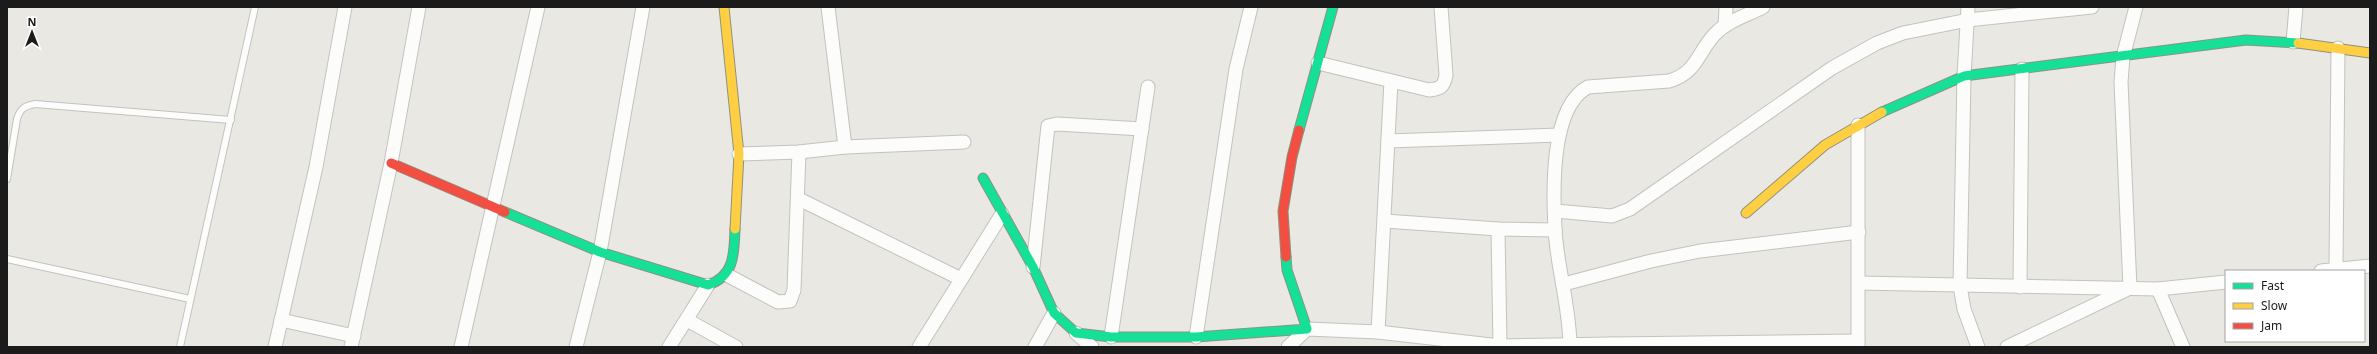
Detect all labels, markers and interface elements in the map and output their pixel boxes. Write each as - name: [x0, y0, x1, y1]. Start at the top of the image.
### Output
- north arrow: [12, 12, 52, 52]
- text: N: [28, 14, 36, 29]
- legend: [2225, 270, 2365, 342]
- text: Fast: [2261, 277, 2285, 294]
- text: Slow: [2261, 297, 2288, 314]
- text: Jam: [2260, 317, 2282, 334]

